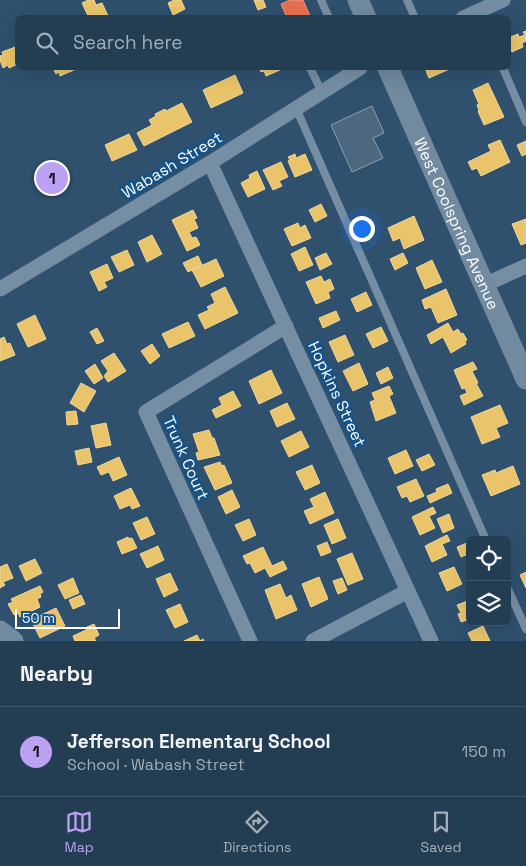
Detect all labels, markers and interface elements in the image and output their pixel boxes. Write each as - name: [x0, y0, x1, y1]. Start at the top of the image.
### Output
- search box: [15, 15, 511, 70]
- icon: search: [33, 29, 61, 57]
- text: Search here: [73, 30, 183, 55]
- street label: Wabash Street: [118, 127, 226, 203]
- street label: West Coolspring Avenue: [410, 134, 504, 313]
- pin: 1: [36, 159, 68, 197]
- your location: [349, 216, 375, 242]
- street label: Hopkins Street: [303, 338, 371, 450]
- street label: Trunk Court: [158, 413, 214, 503]
- map controls: [466, 536, 511, 626]
- button: locate: [466, 536, 511, 581]
- button: layers: [466, 581, 511, 626]
- scale bar: [15, 606, 120, 629]
- text: 50 m: [22, 609, 55, 627]
- text: Nearby: [20, 660, 93, 687]
- text: Jefferson Elementary School: [67, 729, 331, 754]
- text: 1: [32, 741, 40, 762]
- text: 150 m: [462, 741, 506, 762]
- text: School · Wabash Street: [67, 754, 245, 775]
- tab: Map: [65, 808, 94, 856]
- tab: Directions: [223, 808, 291, 856]
- tab: Saved: [421, 808, 461, 856]

